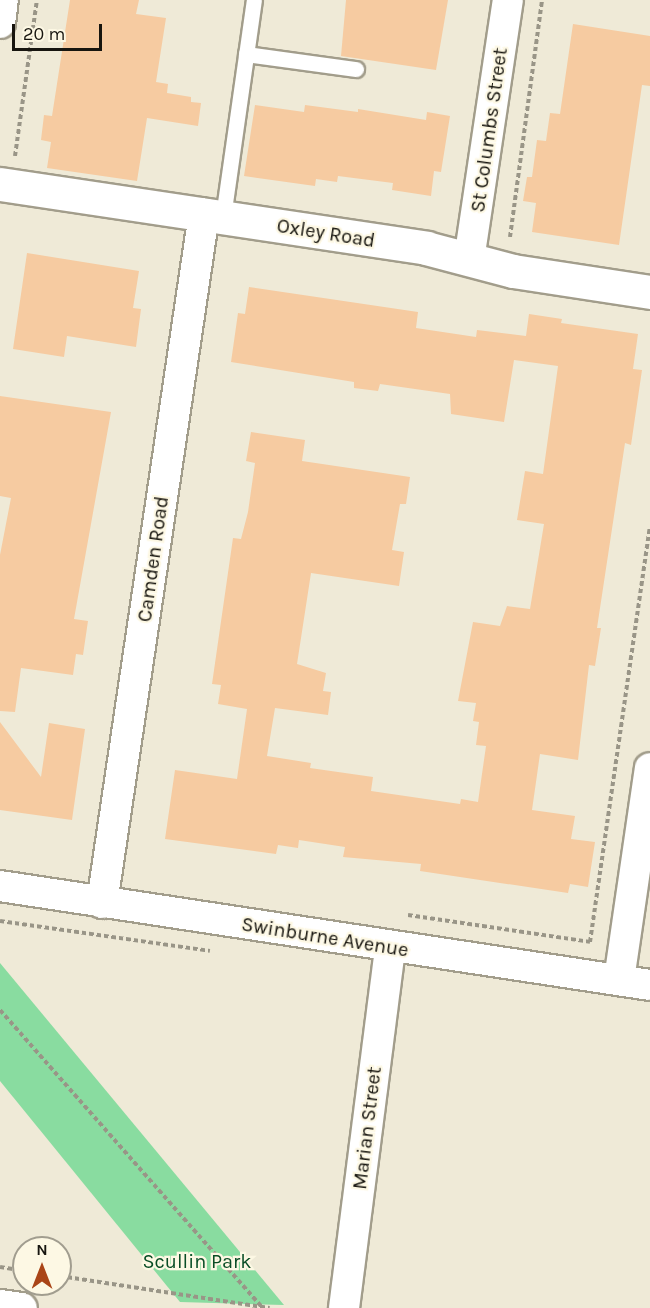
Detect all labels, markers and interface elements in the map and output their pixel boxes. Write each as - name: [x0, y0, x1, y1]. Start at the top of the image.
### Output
- scale bar: [15, 12, 105, 50]
- text: 20 m: [23, 23, 65, 45]
- street label: St Columbs Street: [466, 46, 512, 214]
- street label: Oxley Road: [275, 213, 377, 253]
- street label: Camden Road: [132, 494, 174, 624]
- street label: Swinburne Avenue: [240, 912, 410, 962]
- street label: Marian Street: [348, 1065, 386, 1191]
- north arrow: [12, 1236, 72, 1296]
- text: N: [36, 1240, 48, 1259]
- park label: Scullin Park: [142, 1249, 252, 1273]

